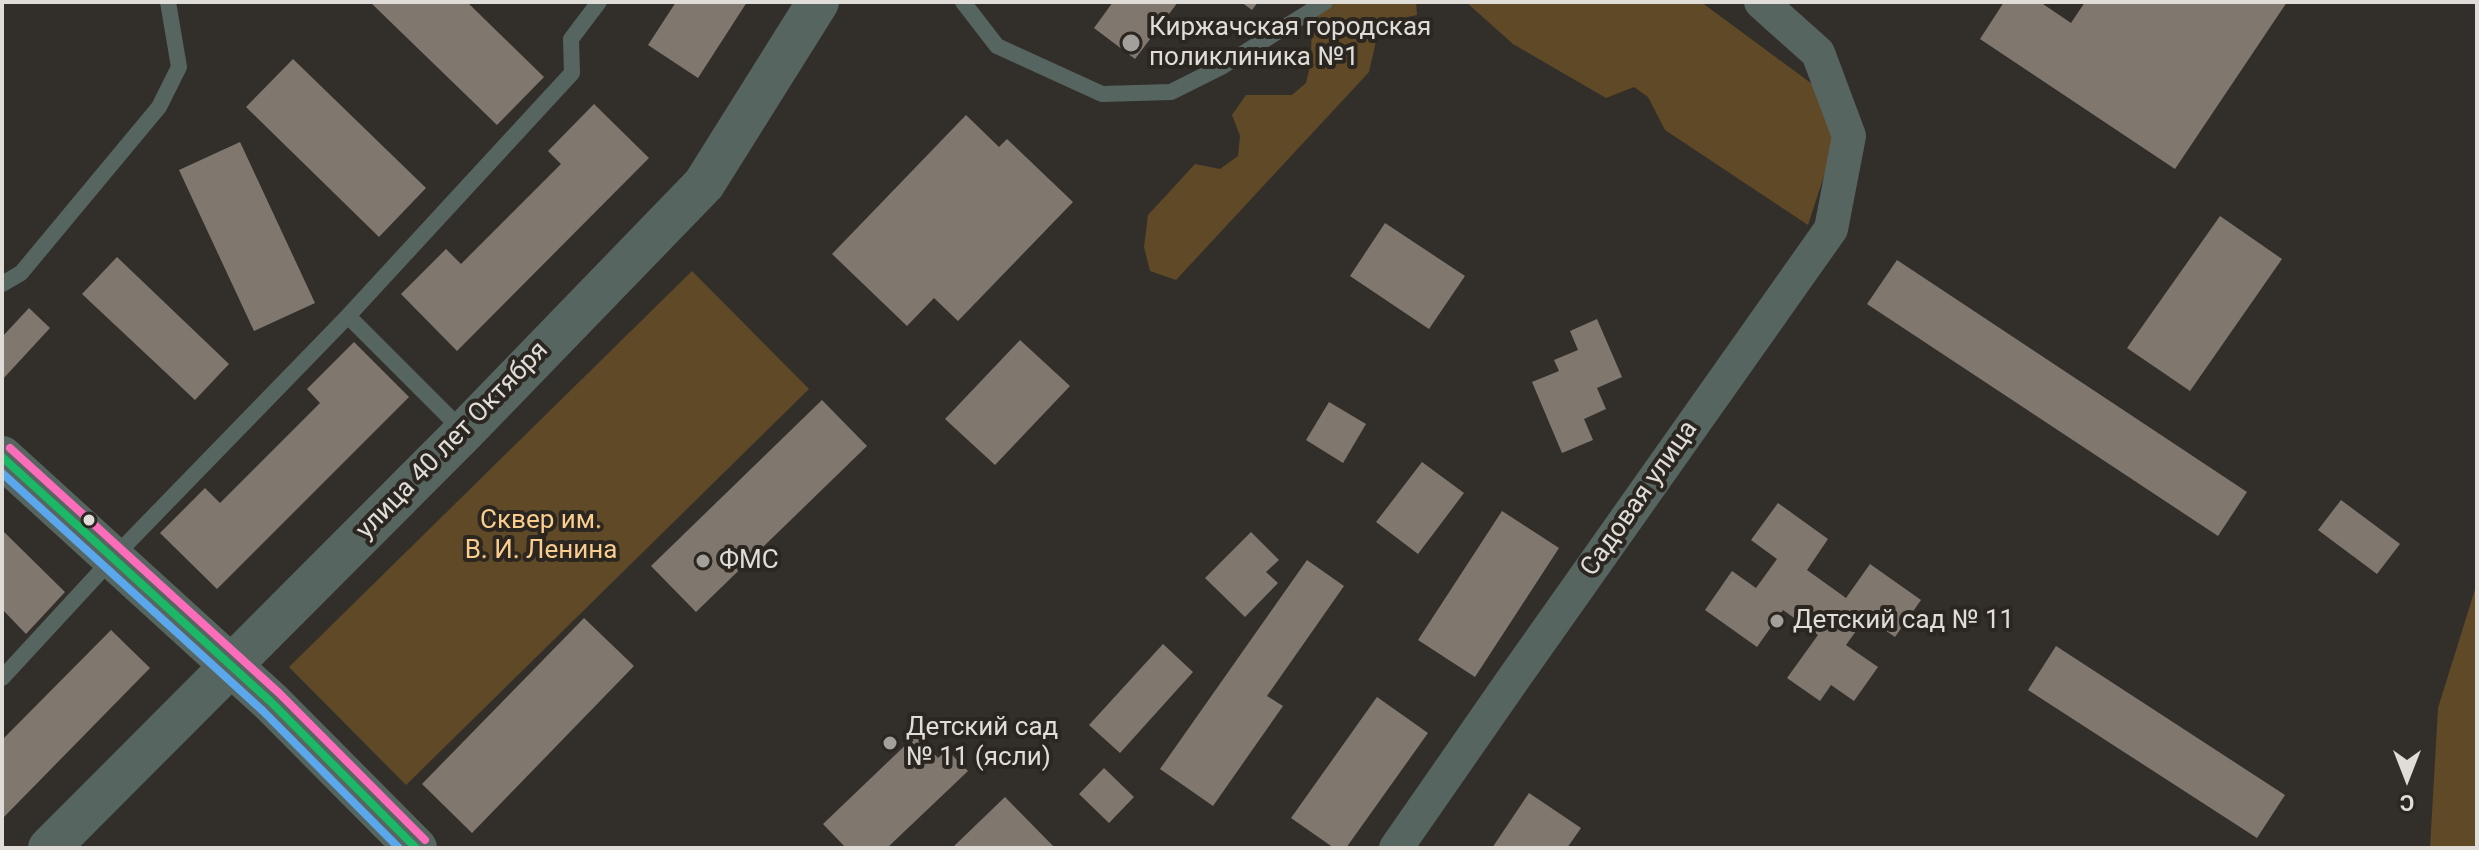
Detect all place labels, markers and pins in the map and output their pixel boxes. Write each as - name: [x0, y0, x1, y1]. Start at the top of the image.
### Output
- place label: Киржачская городская поликлиника №1: [1149, 12, 1431, 74]
- marker: Киржачская городская поликлиника №1: [1120, 32, 1142, 54]
- unlabelled marker: [81, 512, 97, 528]
- place label: ФМС: [719, 545, 779, 577]
- marker: ФМС: [694, 552, 712, 570]
- place label: Детский сад № 11: [1793, 605, 2014, 637]
- marker: Детский сад № 11: [1768, 612, 1786, 630]
- place label: Детский сад № 11 (ясли): [906, 712, 1058, 774]
- marker: Детский сад № 11 (ясли): [881, 734, 899, 752]

